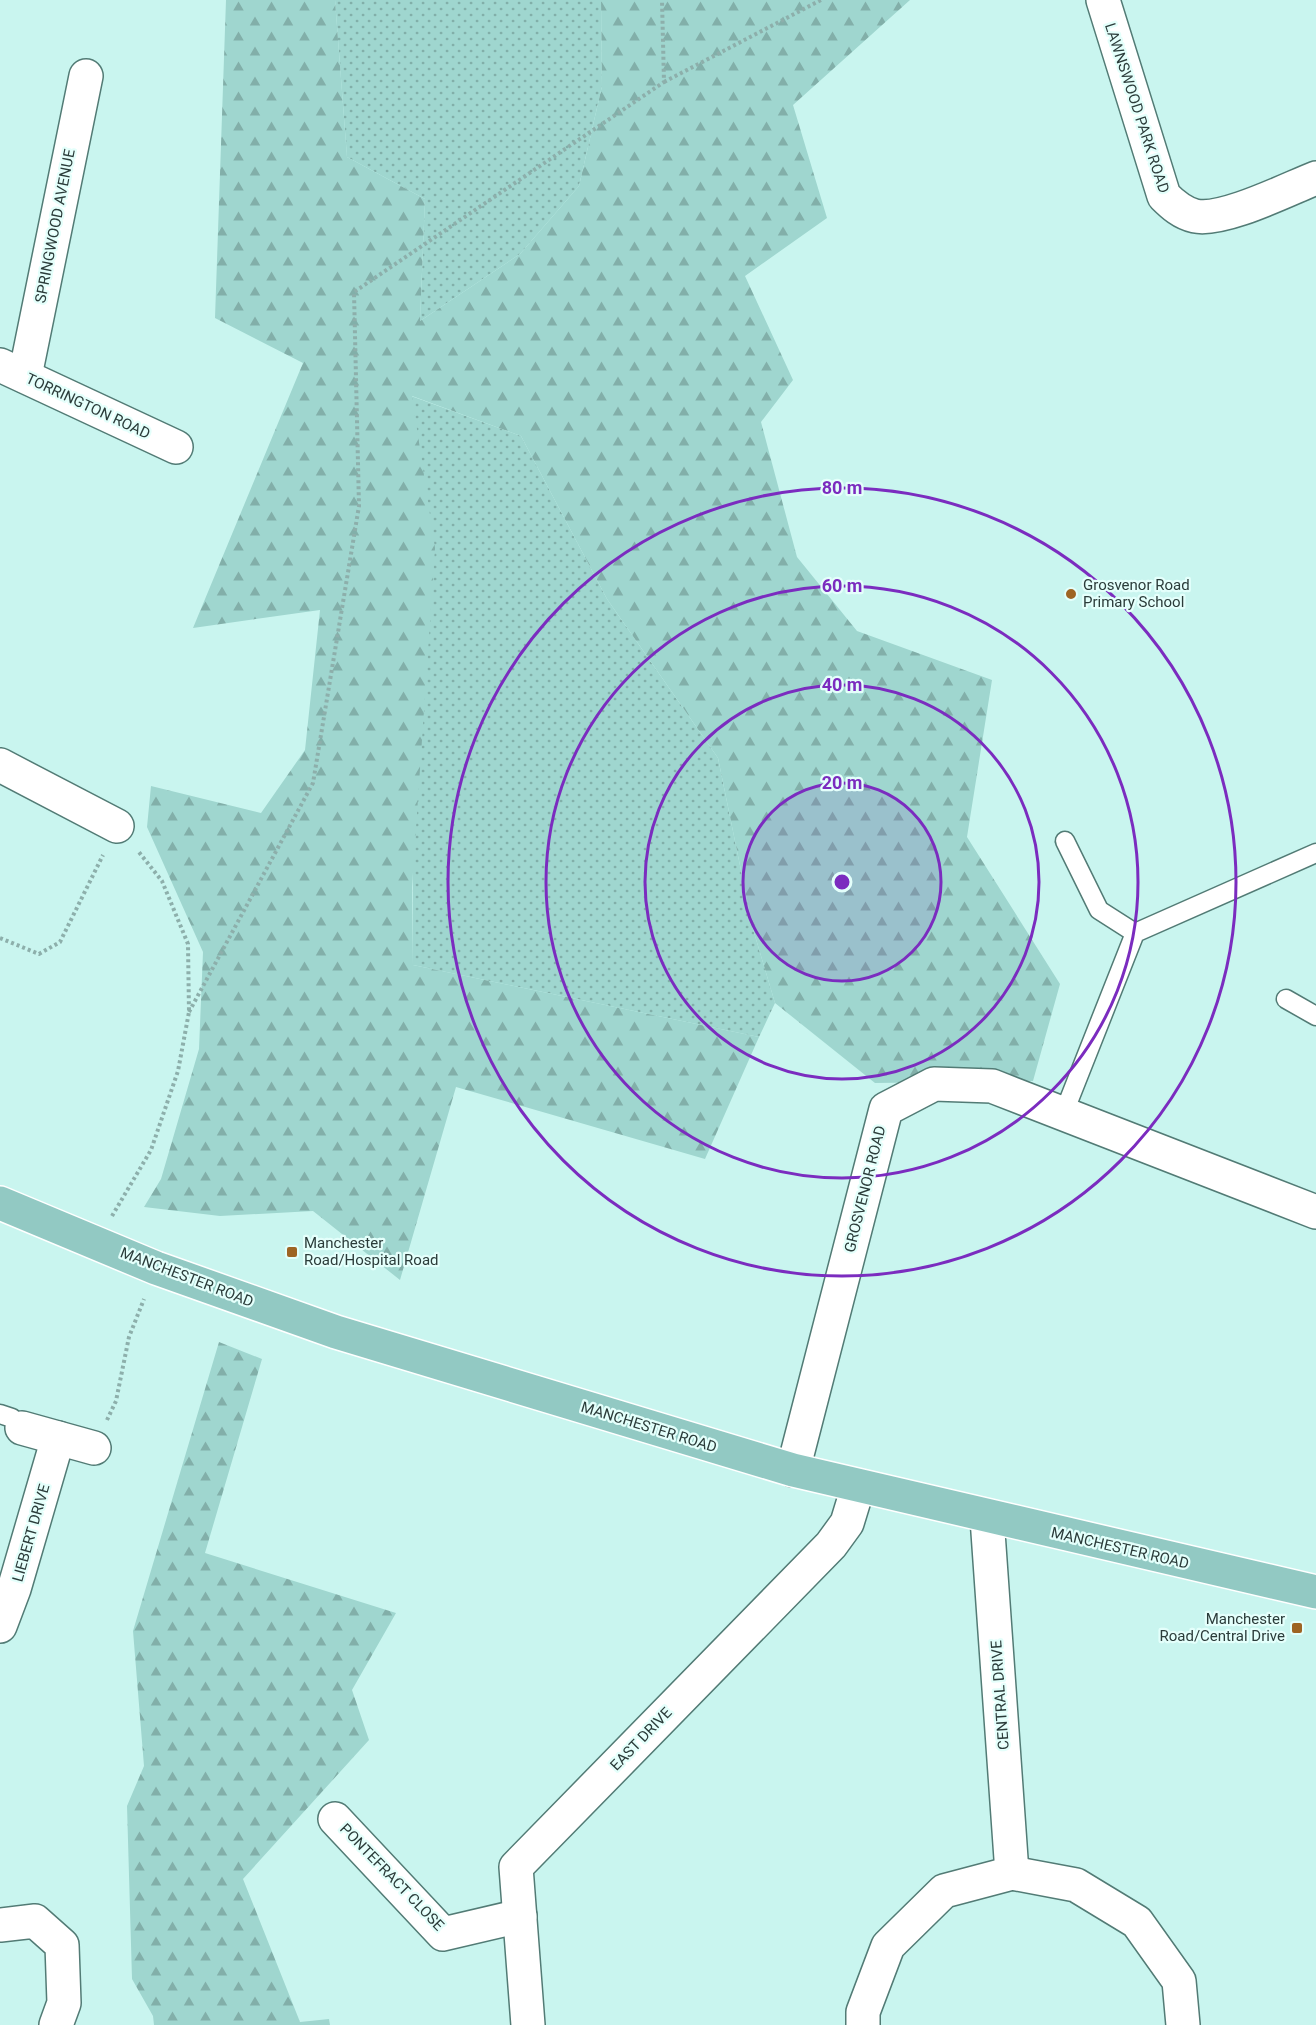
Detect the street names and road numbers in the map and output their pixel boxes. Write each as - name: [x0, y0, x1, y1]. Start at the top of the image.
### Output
- street label: LAWNSWOOD PARK ROAD: [1101, 21, 1173, 195]
- street label: SPRINGWOOD AVENUE: [31, 147, 79, 304]
- street label: TORRINGTON ROAD: [23, 369, 153, 443]
- street label: GROSVENOR ROAD: [841, 1124, 889, 1254]
- street label: MANCHESTER ROAD: [118, 1243, 256, 1311]
- street label: MANCHESTER ROAD: [579, 1398, 719, 1456]
- street label: LIEBERT DRIVE: [8, 1482, 54, 1584]
- street label: MANCHESTER ROAD: [1049, 1523, 1191, 1573]
- street label: CENTRAL DRIVE: [987, 1639, 1013, 1750]
- street label: EAST DRIVE: [606, 1703, 676, 1774]
- street label: PONTEFRACT CLOSE: [336, 1820, 448, 1935]

